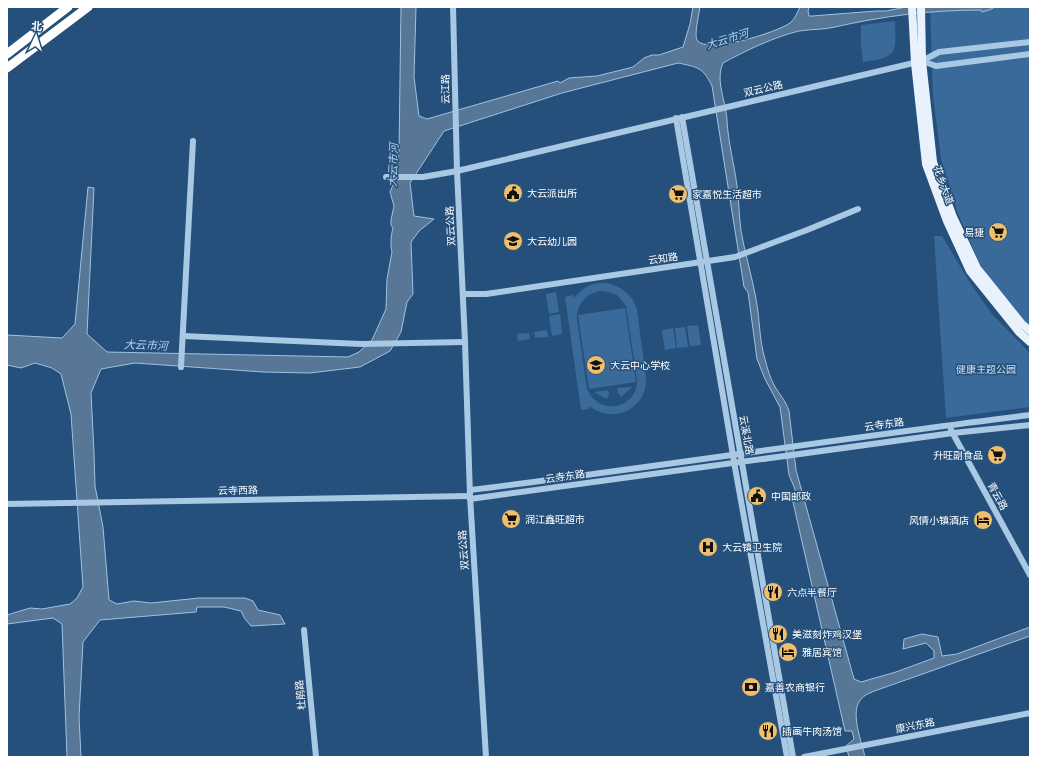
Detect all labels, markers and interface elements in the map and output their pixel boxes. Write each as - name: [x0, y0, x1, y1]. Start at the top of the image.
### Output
- north arrow: [16, 16, 56, 56]
- text: 北: [31, 19, 43, 32]
- water label: 大云市河: [704, 25, 752, 51]
- street label: 云江路: [439, 74, 451, 104]
- street label: 双云公路: [742, 78, 784, 98]
- water label: 大云市河: [385, 141, 400, 187]
- street label: 花乡大道: [932, 164, 956, 206]
- public building icon: 大云派出所: [502, 182, 524, 204]
- supermarket icon: 家嘉悦生活超市: [667, 183, 689, 205]
- place label: 大云派出所: [527, 187, 577, 199]
- place label: 家嘉悦生活超市: [692, 188, 762, 200]
- street label: 双云公路: [443, 206, 457, 246]
- supermarket icon: 易捷: [987, 221, 1009, 243]
- place label: 易捷: [964, 226, 984, 238]
- school or university icon: 大云幼儿园: [502, 230, 524, 252]
- place label: 大云幼儿园: [527, 235, 577, 247]
- street label: 云知路: [647, 250, 679, 266]
- water label: 大云市河: [124, 337, 170, 352]
- school or university icon: 大云中心学校: [585, 354, 607, 376]
- place label: 大云中心学校: [610, 359, 670, 371]
- park label: 健康主题公园: [956, 363, 1016, 375]
- street label: 云溪北路: [738, 414, 756, 456]
- street label: 云寺东路: [863, 415, 905, 433]
- supermarket icon: 升旺副食品: [986, 444, 1008, 466]
- place label: 升旺副食品: [933, 449, 983, 461]
- street label: 云寺东路: [544, 467, 586, 485]
- street label: 青云路: [985, 480, 1011, 512]
- street label: 云寺西路: [218, 484, 258, 496]
- public building icon: 中国邮政: [746, 485, 768, 507]
- place label: 中国邮政: [771, 490, 811, 502]
- supermarket icon: 润江鑫旺超市: [500, 508, 522, 530]
- hotel icon: 风情小镇酒店: [972, 509, 994, 531]
- place label: 润江鑫旺超市: [525, 513, 585, 525]
- place label: 风情小镇酒店: [909, 514, 969, 526]
- street label: 双云公路: [456, 530, 470, 570]
- hospital icon: 大云镇卫生院: [697, 536, 719, 558]
- place label: 大云镇卫生院: [722, 541, 782, 553]
- restaurant icon: 六点半餐厅: [762, 581, 784, 603]
- place label: 六点半餐厅: [787, 586, 837, 598]
- restaurant icon: 美滋刻炸鸡汉堡: [767, 623, 789, 645]
- place label: 美滋刻炸鸡汉堡: [792, 628, 862, 640]
- hotel icon: 雅居宾馆: [777, 641, 799, 663]
- place label: 雅居宾馆: [802, 646, 842, 658]
- bank icon: 嘉善农商银行: [740, 676, 762, 698]
- street label: 杜鹃路: [292, 679, 308, 711]
- place label: 嘉善农商银行: [765, 681, 825, 693]
- street label: 康兴东路: [894, 715, 936, 735]
- restaurant icon: 插画牛肉汤馆: [757, 720, 779, 742]
- place label: 插画牛肉汤馆: [782, 725, 842, 737]

